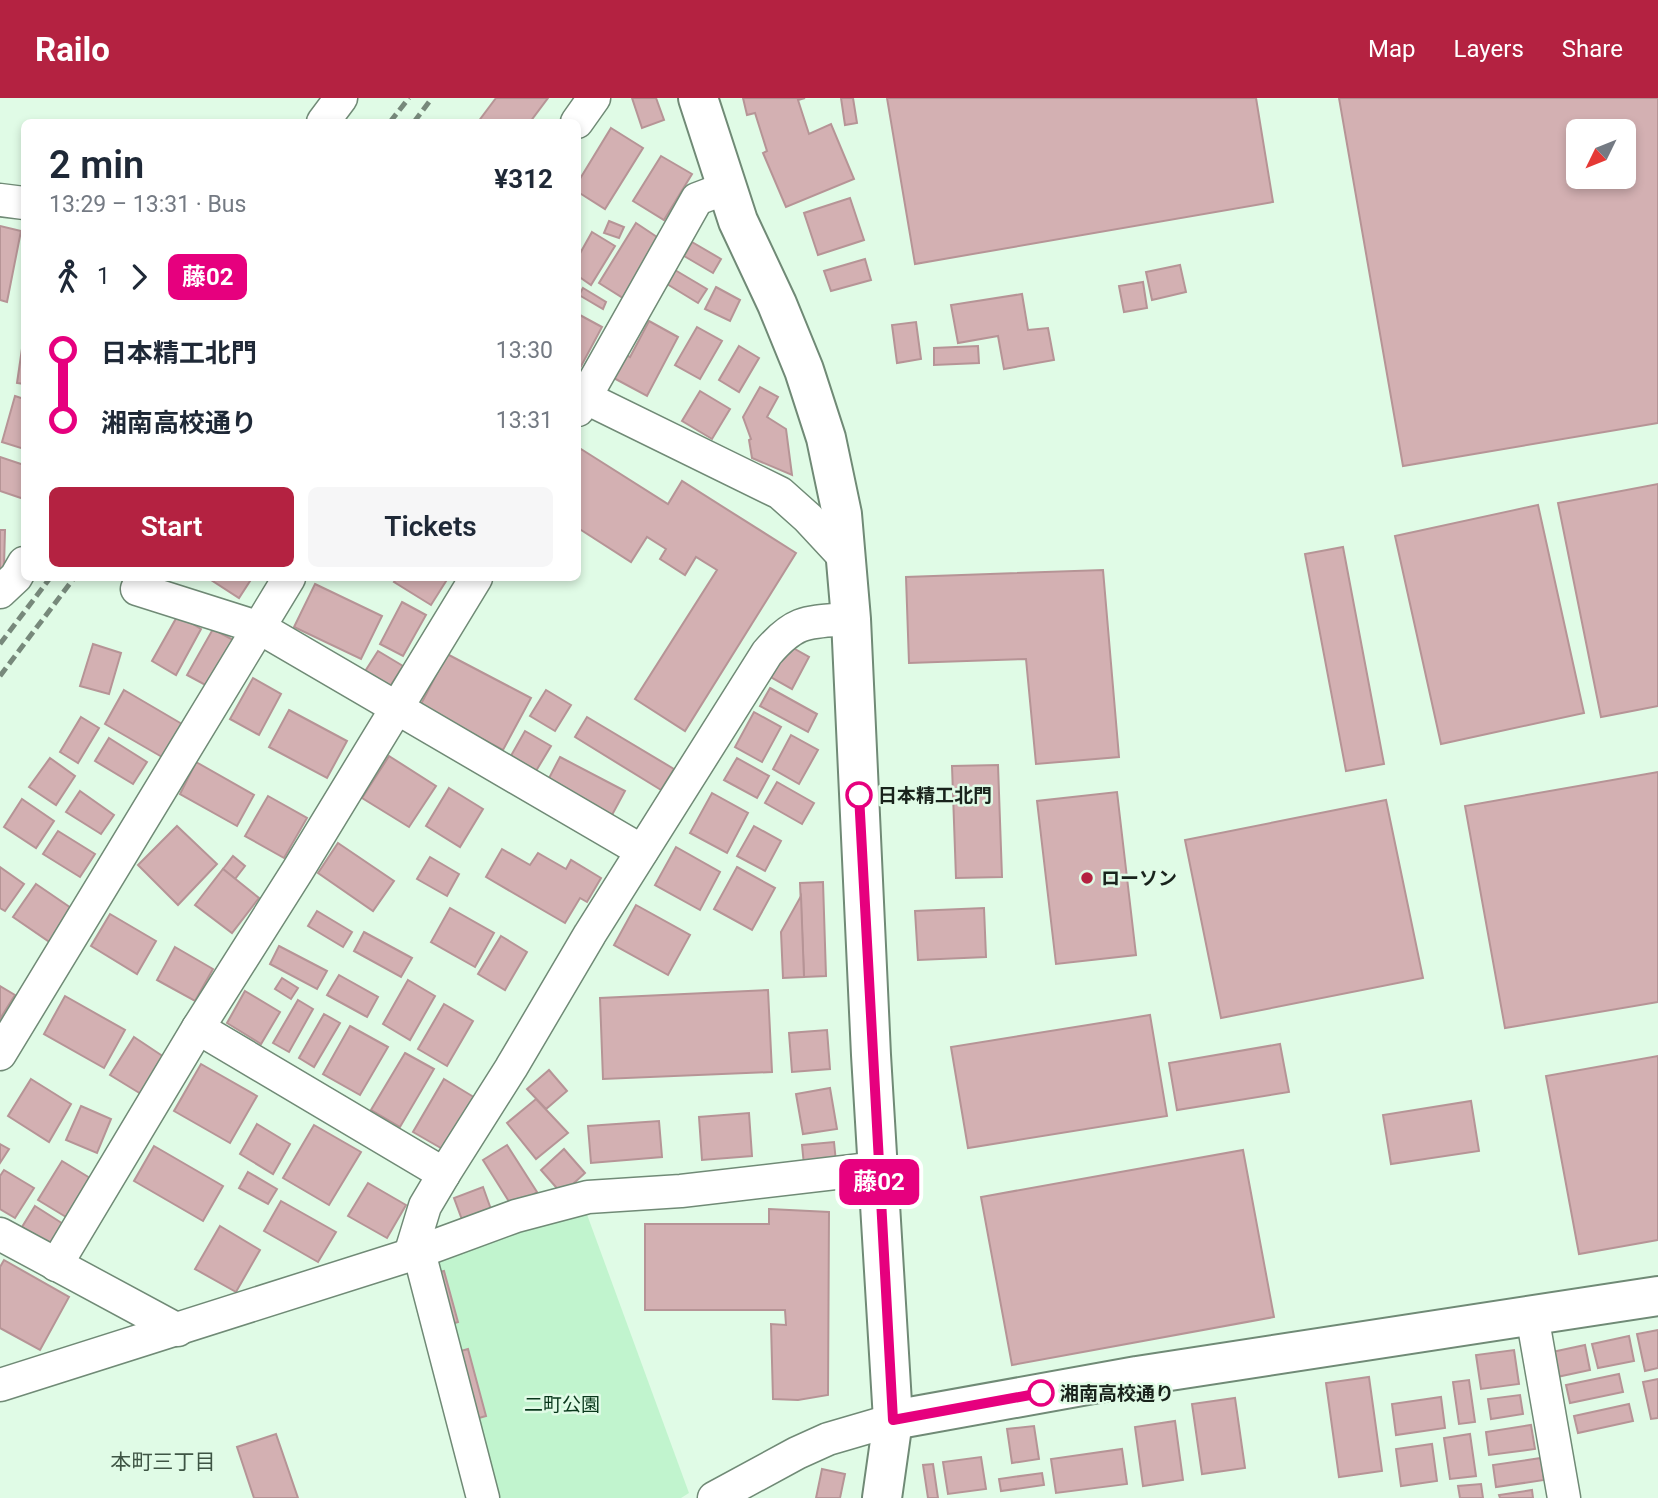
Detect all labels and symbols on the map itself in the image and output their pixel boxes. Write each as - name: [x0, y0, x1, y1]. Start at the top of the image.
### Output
- north arrow: [1566, 119, 1636, 189]
- marker: 日本精工北門: [846, 782, 872, 808]
- place label: 日本精工北門: [878, 784, 992, 807]
- place label: ローソン: [1101, 867, 1177, 890]
- marker: ローソン: [1079, 870, 1095, 886]
- line badge: 藤02: [839, 1159, 919, 1205]
- marker: 湘南高校通り: [1028, 1380, 1054, 1406]
- place label: 湘南高校通り: [1060, 1382, 1174, 1405]
- park label: 二町公園: [524, 1393, 600, 1416]
- district label: 本町三丁目: [111, 1450, 216, 1474]

